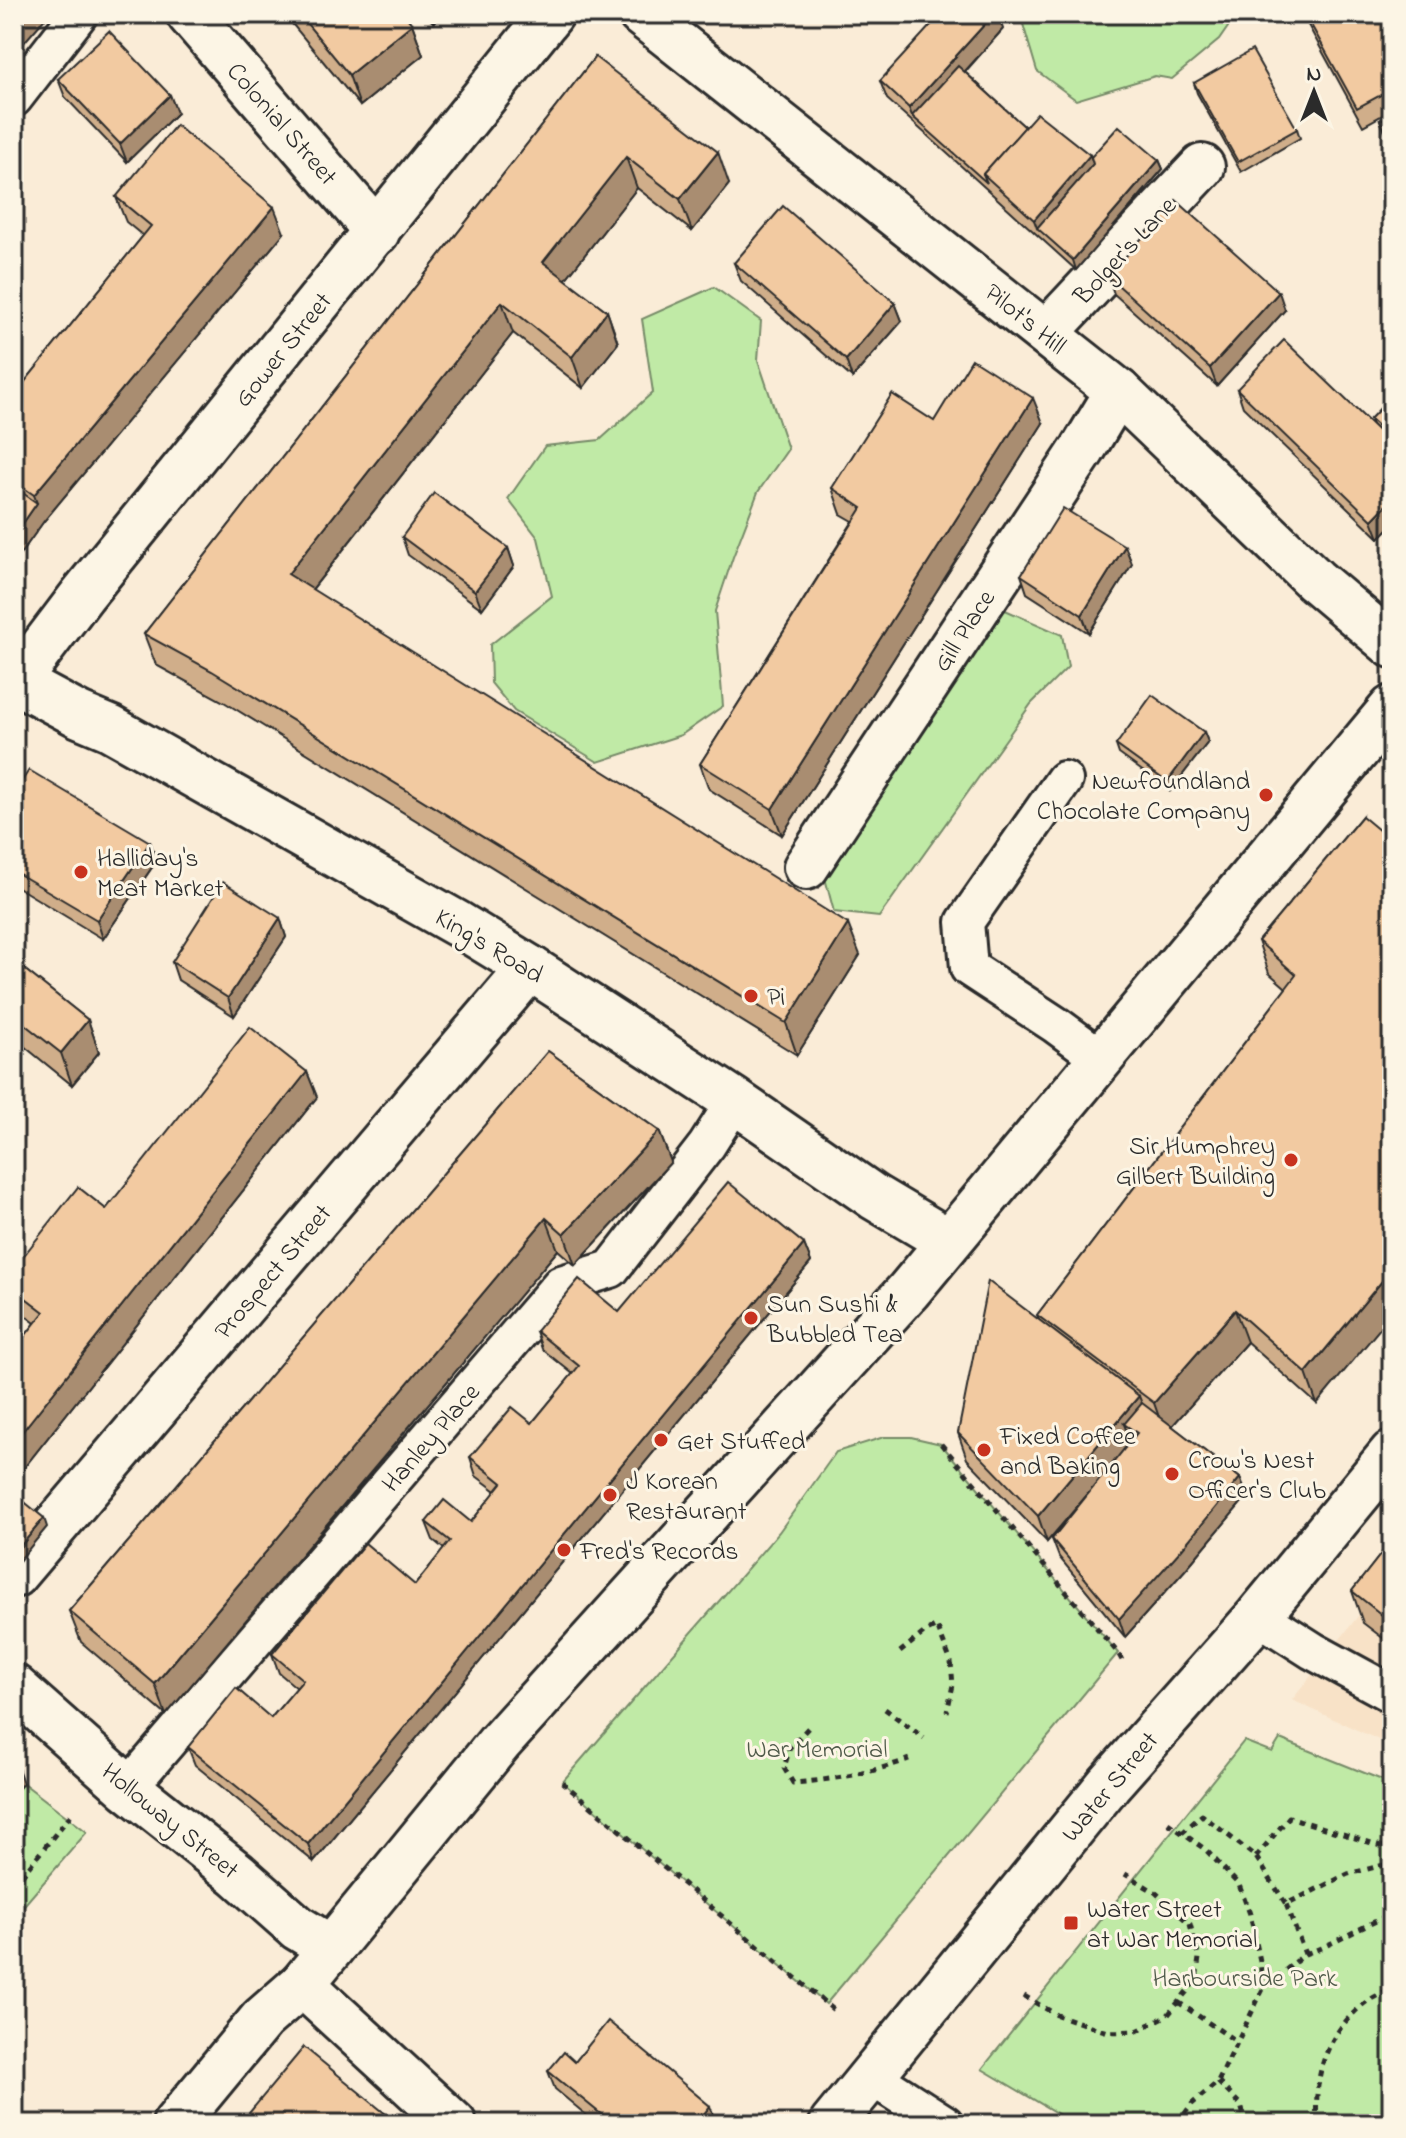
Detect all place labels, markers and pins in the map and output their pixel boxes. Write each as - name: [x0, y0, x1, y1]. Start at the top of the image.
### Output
- place label: Newfoundland Chocolate Company: [1037, 764, 1250, 832]
- marker: Newfoundland Chocolate Company: [1257, 786, 1275, 804]
- place label: Halliday's Meat Market: [97, 841, 224, 909]
- marker: Halliday's Meat Market: [72, 863, 90, 881]
- place label: Pi: [767, 980, 785, 1018]
- marker: Pi: [742, 987, 760, 1005]
- place label: Sir Humphrey Gilbert Building: [1116, 1129, 1275, 1197]
- marker: Sir Humphrey Gilbert Building: [1282, 1151, 1300, 1169]
- place label: Sun Sushi & Bubbled Tea: [766, 1287, 903, 1355]
- marker: Sun Sushi & Bubbled Tea: [742, 1309, 760, 1327]
- place label: Fixed Coffee and Baking: [999, 1419, 1136, 1487]
- place label: Get Stuffed: [677, 1424, 806, 1462]
- marker: Get Stuffed: [652, 1431, 670, 1449]
- marker: Fixed Coffee and Baking: [975, 1441, 993, 1459]
- place label: Crow's Nest Officer's Club: [1188, 1443, 1326, 1511]
- place label: J Korean Restaurant: [626, 1464, 747, 1532]
- marker: Crow's Nest Officer's Club: [1163, 1465, 1181, 1483]
- marker: J Korean Restaurant: [601, 1486, 619, 1504]
- place label: Fred's Records: [579, 1534, 739, 1572]
- marker: Fred's Records: [555, 1541, 573, 1559]
- place label: Water Street at War Memorial: [1087, 1892, 1257, 1960]
- marker: Water Street at War Memorial: [1062, 1914, 1080, 1932]

